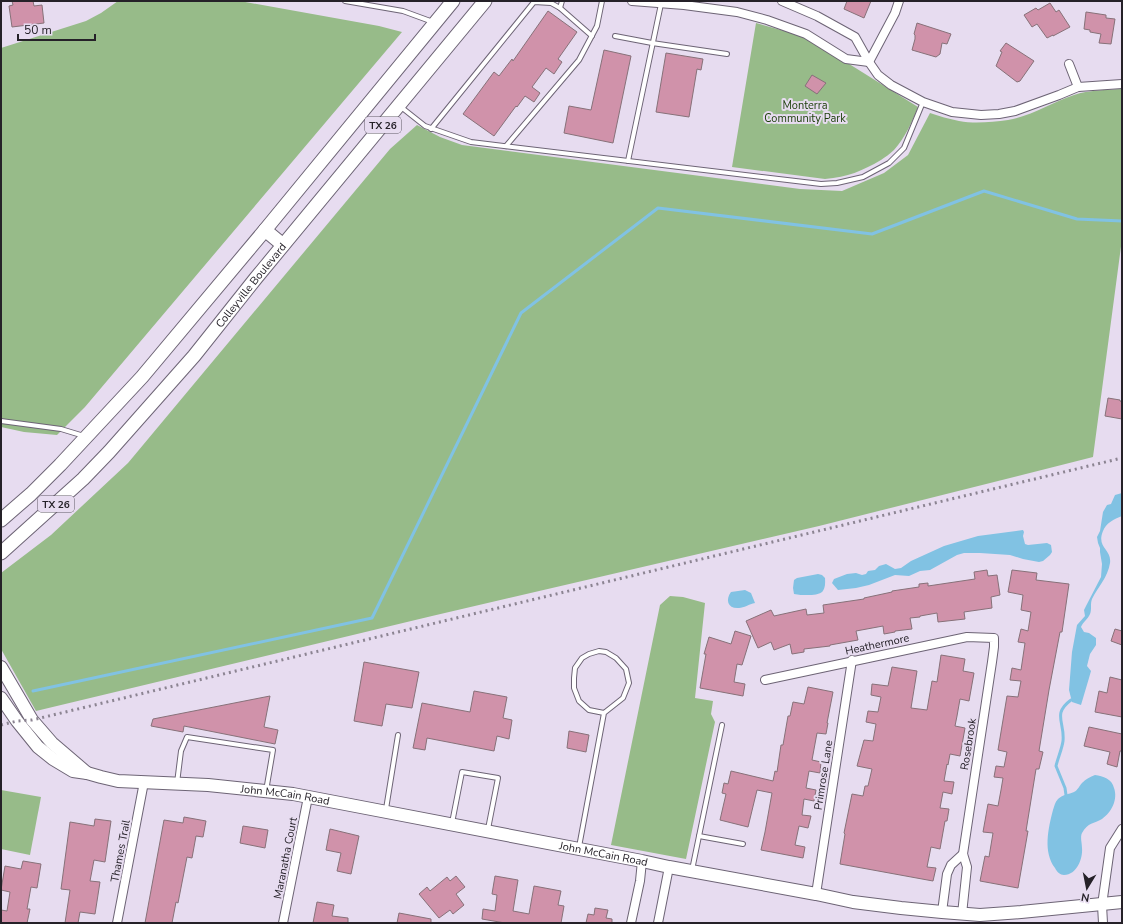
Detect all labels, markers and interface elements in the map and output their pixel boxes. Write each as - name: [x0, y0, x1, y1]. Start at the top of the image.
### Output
- scale bar: [18, 16, 95, 42]
- text: 50 m: [24, 22, 52, 38]
- park label: Monterra Community Park: [764, 98, 846, 126]
- road number: TX 26: [365, 117, 401, 133]
- street label: Colleyville Boulevard: [212, 240, 290, 331]
- road number: TX 26: [38, 496, 74, 512]
- street label: Heathermore: [844, 630, 911, 659]
- street label: Rosebrook: [957, 716, 980, 771]
- street label: Primrose Lane: [811, 739, 836, 811]
- street label: John McCain Road: [239, 781, 331, 809]
- street label: Maranatha Court: [270, 816, 301, 900]
- street label: Thames Trail: [107, 818, 134, 884]
- street label: John McCain Road: [557, 838, 649, 870]
- north arrow: [1067, 868, 1107, 908]
- text: N: [1080, 889, 1091, 905]

